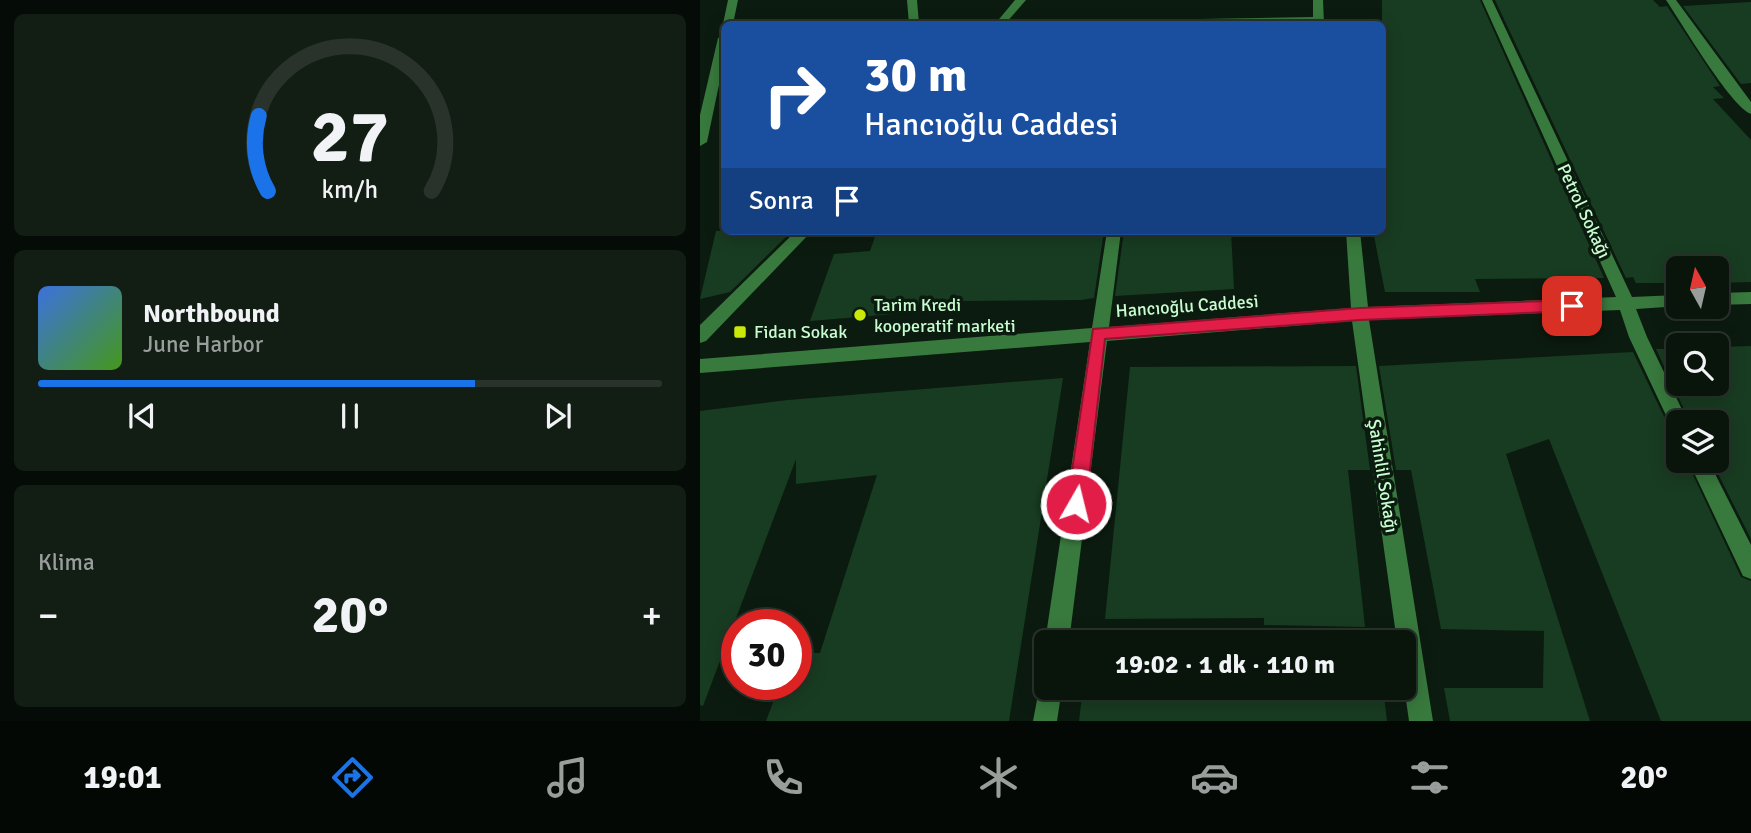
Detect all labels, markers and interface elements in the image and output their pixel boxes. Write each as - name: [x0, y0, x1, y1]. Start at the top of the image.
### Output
- text: 30 m: [864, 45, 967, 105]
- icon: right: [749, 49, 840, 140]
- text: 27: [311, 93, 389, 182]
- text: Hancıoğlu Caddesi: [864, 105, 1118, 144]
- street label: Petrol Sokağı: [1553, 160, 1615, 262]
- text: km/h: [322, 174, 378, 205]
- icon: arrive: [828, 182, 866, 220]
- text: Sonra: [749, 185, 814, 217]
- north arrow: [1666, 256, 1729, 318]
- map controls: [1666, 256, 1729, 473]
- pin: [1542, 276, 1602, 336]
- icon: arrive: [1553, 287, 1591, 325]
- street label: Hancıoğlu Caddesi: [1115, 290, 1259, 322]
- place label: Tarim Kredi kooperatif marketi: [874, 294, 1016, 337]
- text: Northbound: [143, 298, 280, 330]
- marker: Tarim Kredi kooperatif marketi: [852, 307, 868, 323]
- place label: Fidan Sokak: [754, 321, 847, 343]
- marker: Fidan Sokak: [732, 324, 748, 340]
- text: June Harbor: [143, 330, 263, 359]
- button: search: [1666, 333, 1729, 396]
- icon: previous: [123, 397, 161, 435]
- icon: pause: [331, 397, 369, 435]
- icon: next: [539, 397, 577, 435]
- button: layers: [1666, 410, 1729, 473]
- street label: Şahinlil Sokağı: [1363, 418, 1403, 534]
- position arrow: [1039, 467, 1113, 541]
- text: Klima: [38, 548, 95, 577]
- text: 20°: [312, 583, 388, 647]
- text: −: [38, 592, 59, 639]
- text: +: [641, 592, 662, 639]
- speed limit sign: 30: [721, 609, 812, 700]
- text: 19:02 · 1 dk · 110 m: [1115, 649, 1335, 681]
- icon: directions: [328, 753, 377, 802]
- icon: music: [543, 753, 592, 802]
- icon: phone: [759, 753, 808, 802]
- icon: climate: [974, 753, 1023, 802]
- icon: car: [1190, 753, 1239, 802]
- icon: filters: [1405, 753, 1454, 802]
- text: 19:01: [83, 758, 162, 797]
- text: 20°: [1620, 758, 1668, 797]

